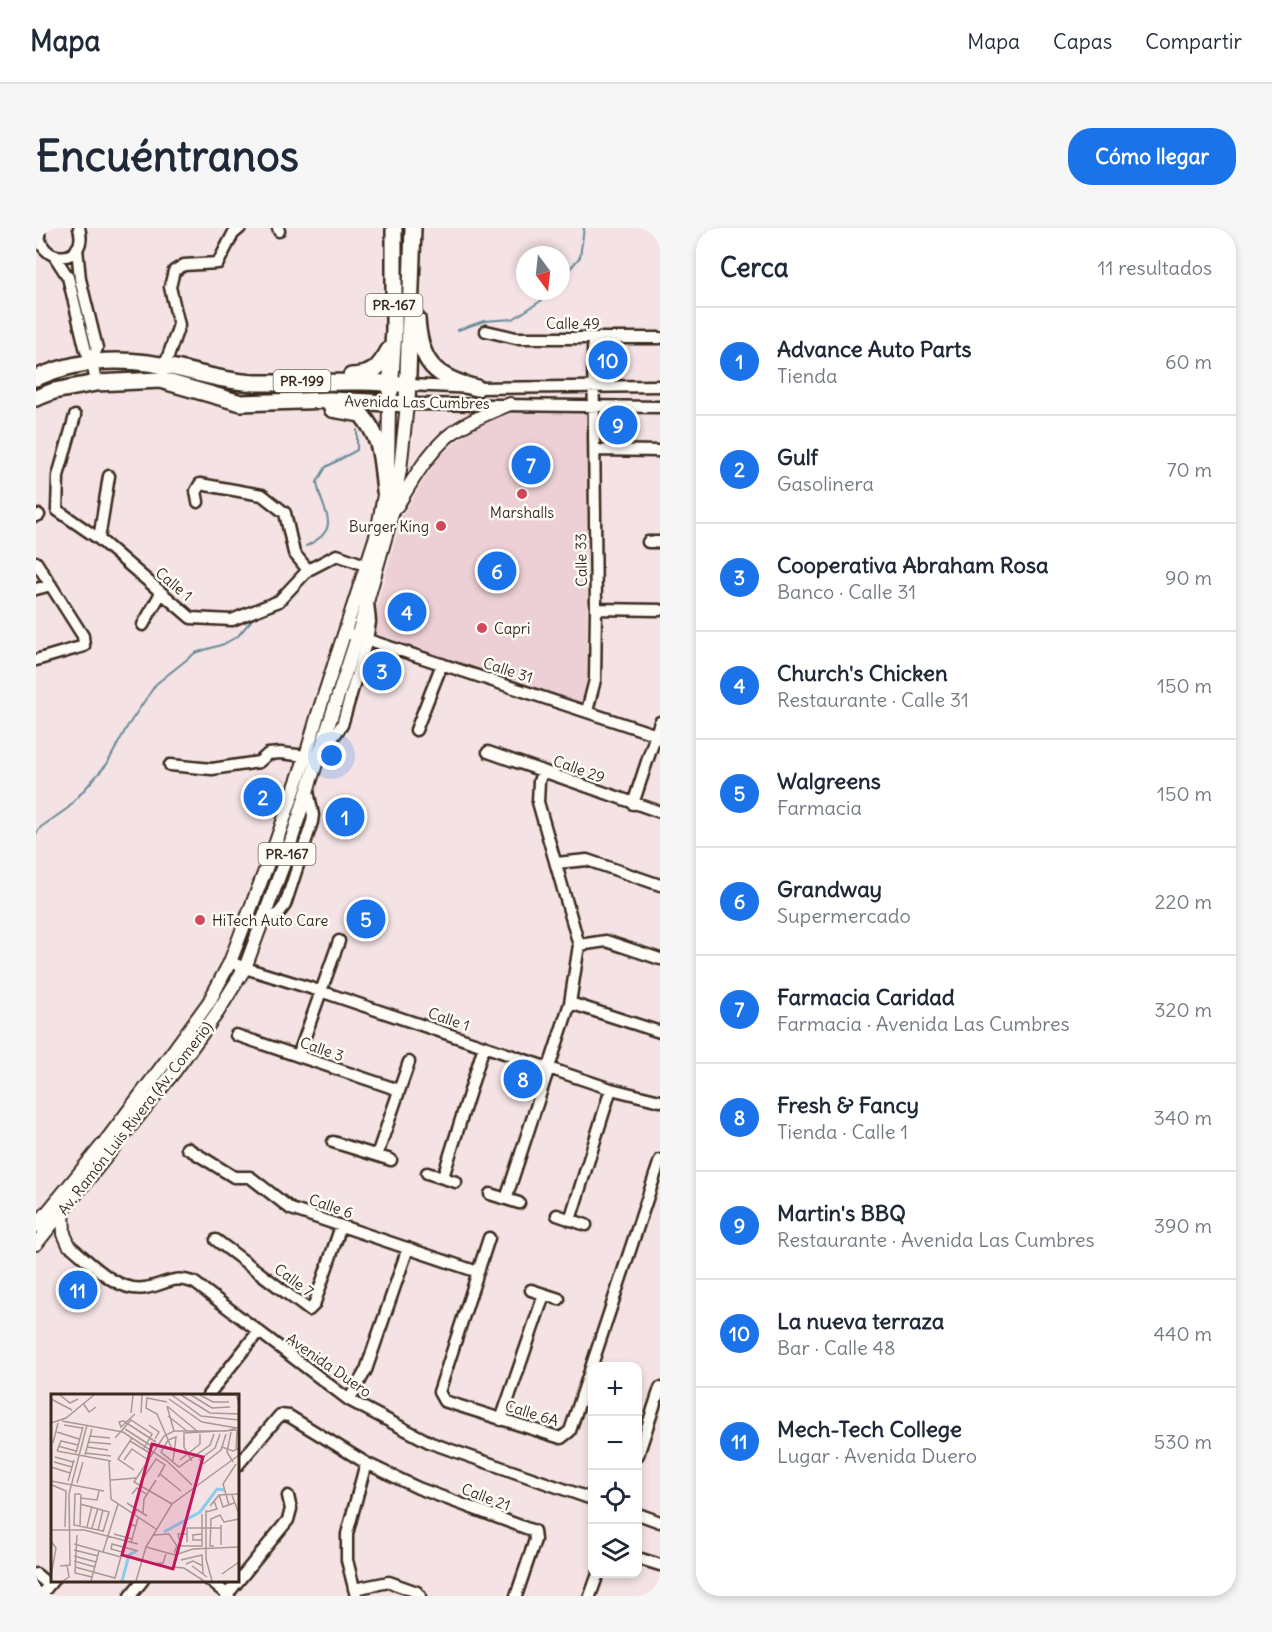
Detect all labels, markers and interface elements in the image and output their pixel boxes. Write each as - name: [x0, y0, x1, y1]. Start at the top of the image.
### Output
- text: Mapa: [30, 23, 100, 59]
- text: Mapa: [967, 28, 1020, 55]
- text: Capas: [1053, 28, 1112, 55]
- text: Compartir: [1145, 28, 1242, 55]
- button: Cómo llegar: [1068, 128, 1236, 185]
- text: Encuéntranos: [36, 130, 299, 182]
- north arrow: [516, 246, 570, 300]
- text: Cerca: [720, 251, 789, 284]
- text: 11 resultados: [1098, 255, 1212, 280]
- road number: PR-167: [366, 294, 422, 316]
- street label: Calle 49: [546, 314, 600, 333]
- text: Advance Auto Parts: [777, 335, 971, 363]
- pin: 10: [588, 338, 628, 382]
- text: 1: [736, 349, 743, 374]
- text: 60 m: [1165, 349, 1212, 374]
- text: Tienda: [777, 363, 837, 388]
- road number: PR-199: [274, 370, 330, 392]
- street label: Avenida Las Cumbres: [344, 391, 490, 413]
- pin: 9: [598, 402, 638, 448]
- pin: 7: [512, 442, 550, 488]
- text: Gulf: [777, 443, 818, 471]
- text: 2: [734, 457, 745, 482]
- text: 70 m: [1167, 457, 1212, 482]
- text: Gasolinera: [777, 471, 874, 496]
- marker: Marshalls: [515, 487, 529, 501]
- place label: Marshalls: [490, 503, 554, 522]
- place label: Burger King: [349, 517, 429, 536]
- marker: Burger King: [434, 519, 448, 533]
- street label: Calle 33: [571, 533, 591, 587]
- pin: 6: [478, 548, 516, 594]
- text: Cooperativa Abraham Rosa: [777, 551, 1048, 579]
- street label: Calle 1: [152, 563, 196, 605]
- text: 3: [734, 565, 745, 590]
- text: 90 m: [1165, 565, 1212, 590]
- text: Banco · Calle 31: [777, 579, 916, 604]
- pin: 4: [388, 590, 427, 634]
- place label: Capri: [494, 619, 530, 638]
- marker: Capri: [475, 621, 489, 635]
- pin: 3: [362, 648, 402, 694]
- street label: Calle 31: [481, 653, 535, 687]
- text: Church's Chicken: [777, 659, 948, 687]
- text: 4: [734, 673, 745, 698]
- text: 150 m: [1157, 673, 1212, 698]
- text: Restaurante · Calle 31: [777, 687, 969, 712]
- your location: [317, 741, 346, 770]
- street label: Calle 29: [551, 751, 607, 787]
- text: Walgreens: [777, 767, 881, 795]
- pin: 2: [244, 774, 282, 820]
- text: 5: [734, 781, 745, 806]
- text: 150 m: [1157, 781, 1212, 806]
- pin: 1: [326, 794, 364, 840]
- text: Farmacia: [777, 795, 862, 820]
- road number: PR-167: [258, 843, 316, 865]
- text: Grandway: [777, 875, 882, 903]
- text: 6: [734, 889, 745, 914]
- text: 220 m: [1155, 889, 1212, 914]
- pin: 5: [346, 896, 386, 942]
- text: Supermercado: [777, 903, 911, 928]
- place label: HiTech Auto Care: [212, 911, 328, 930]
- marker: HiTech Auto Care: [193, 913, 207, 927]
- text: Farmacia Caridad: [777, 983, 955, 1011]
- text: 7: [735, 997, 744, 1022]
- text: 320 m: [1154, 997, 1212, 1022]
- street label: Calle 1: [426, 1003, 472, 1035]
- text: Farmacia · Avenida Las Cumbres: [777, 1011, 1070, 1036]
- street label: Av. Ramón Luis Rivera (Av. Comerío): [53, 1017, 217, 1219]
- street label: Calle 3: [298, 1033, 346, 1065]
- pin: 8: [504, 1056, 542, 1102]
- text: Fresh & Fancy: [777, 1091, 919, 1119]
- text: 8: [734, 1105, 745, 1130]
- text: 340 m: [1154, 1105, 1212, 1130]
- text: Tienda · Calle 1: [777, 1119, 908, 1144]
- street label: Calle 6: [306, 1190, 356, 1222]
- text: Martin's BBQ: [777, 1199, 906, 1227]
- text: 9: [734, 1213, 745, 1238]
- text: 390 m: [1154, 1213, 1212, 1238]
- text: Restaurante · Avenida Las Cumbres: [777, 1227, 1095, 1252]
- street label: Calle 7: [271, 1259, 317, 1301]
- pin: 11: [58, 1268, 98, 1312]
- text: La nueva terraza: [777, 1307, 944, 1335]
- text: 10: [729, 1321, 750, 1346]
- text: 440 m: [1153, 1321, 1212, 1346]
- street label: Avenida Duero: [283, 1329, 375, 1401]
- text: Bar · Calle 48: [777, 1335, 896, 1360]
- map controls: [588, 1362, 642, 1578]
- button: +: [588, 1362, 642, 1416]
- inset map: [51, 1394, 238, 1581]
- street label: Calle 6A: [503, 1396, 561, 1430]
- text: Mech-Tech College: [777, 1415, 962, 1443]
- button: −: [588, 1416, 642, 1470]
- text: 11: [732, 1429, 747, 1454]
- text: 530 m: [1154, 1429, 1212, 1454]
- text: Lugar · Avenida Duero: [777, 1443, 977, 1468]
- button: locate: [588, 1470, 642, 1524]
- street label: Calle 21: [459, 1479, 513, 1515]
- button: layers: [588, 1524, 642, 1578]

